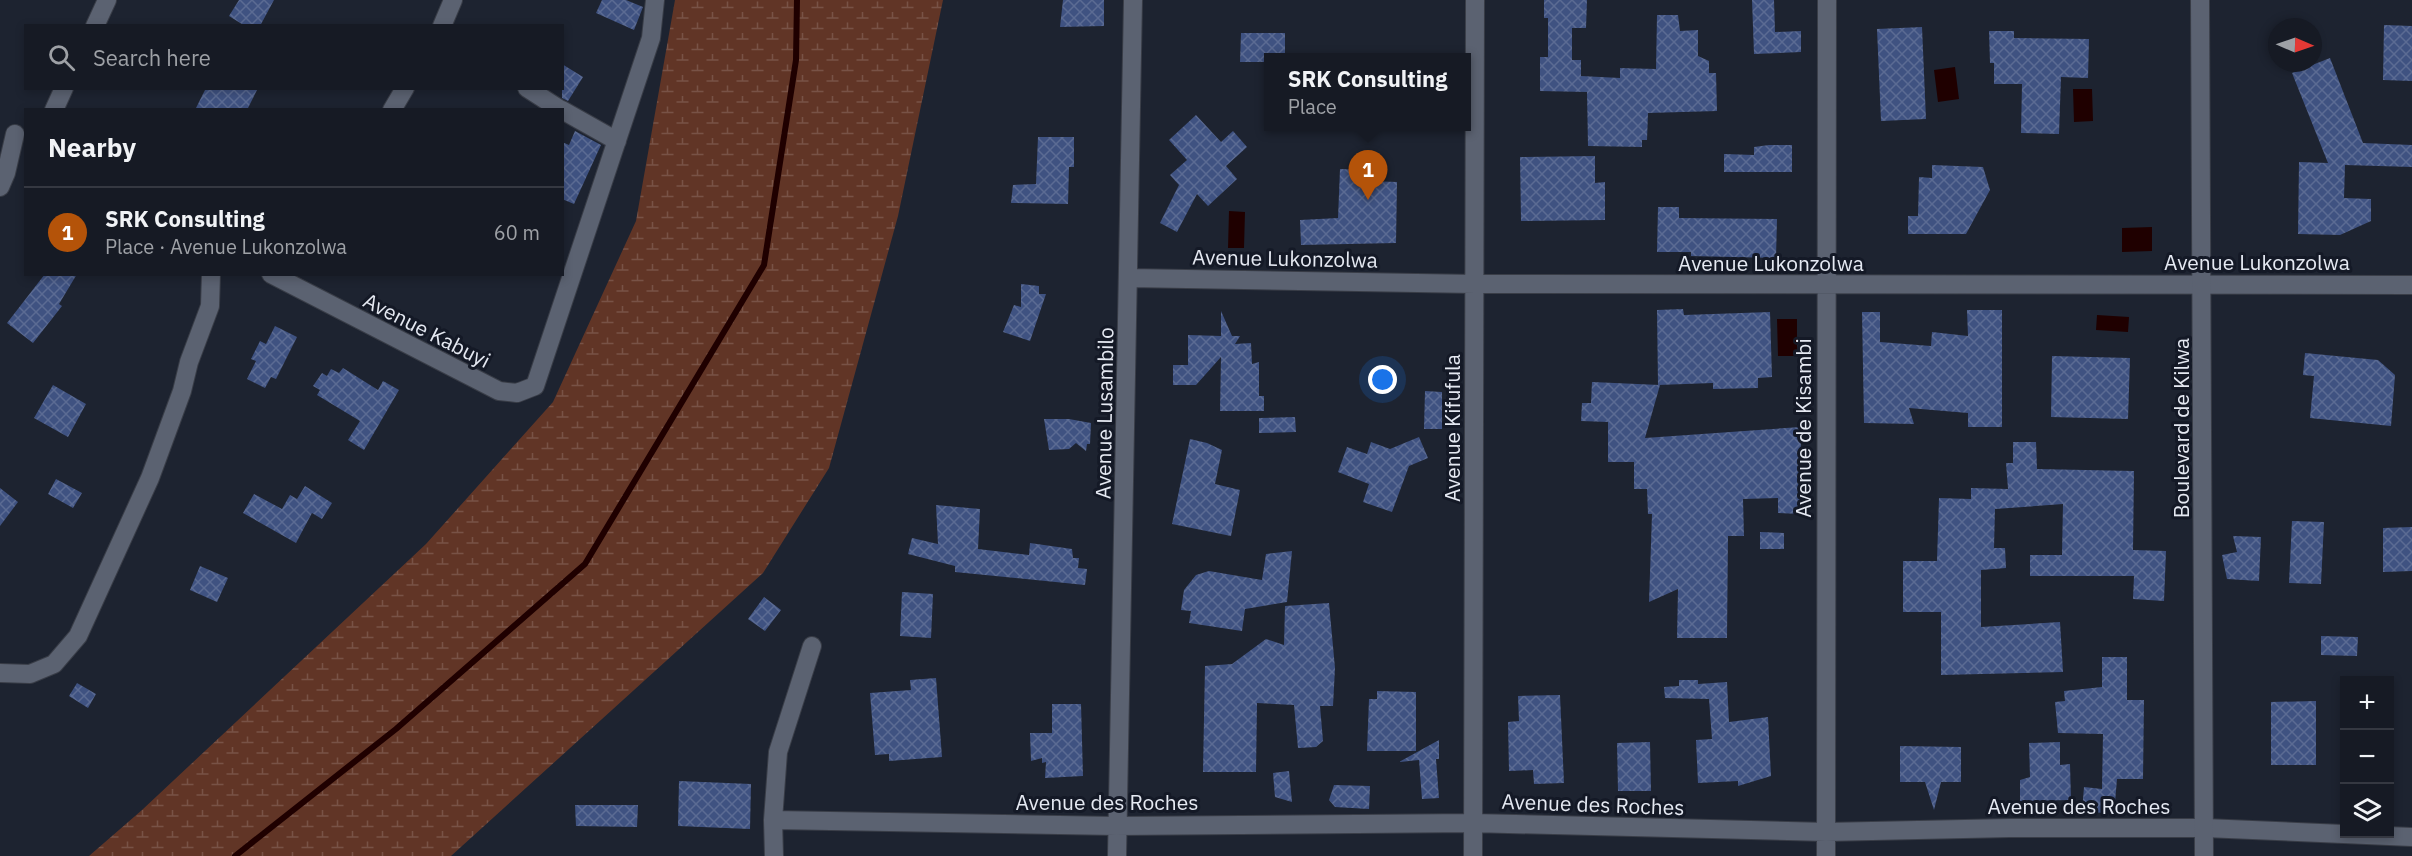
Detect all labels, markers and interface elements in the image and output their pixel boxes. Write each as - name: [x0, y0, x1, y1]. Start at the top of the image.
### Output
- north arrow: [2268, 18, 2322, 72]
- search box: [24, 24, 564, 90]
- icon: search: [45, 41, 78, 74]
- text: Search here: [93, 43, 211, 72]
- popup: [1264, 53, 1471, 131]
- text: SRK Consulting: [1288, 64, 1447, 93]
- text: Place: [1288, 93, 1337, 120]
- text: Nearby: [48, 130, 136, 164]
- pin: 1: [1348, 150, 1388, 200]
- text: SRK Consulting: [105, 204, 265, 233]
- text: 1: [62, 219, 74, 246]
- text: 60 m: [494, 219, 540, 246]
- text: Place · Avenue Lukonzolwa: [105, 233, 347, 260]
- street label: Avenue Lukonzolwa: [1192, 242, 1378, 274]
- street label: Avenue Lukonzolwa: [2164, 248, 2350, 276]
- street label: Avenue Lukonzolwa: [1678, 249, 1864, 277]
- street label: Avenue Kabuyi: [359, 286, 495, 374]
- street label: Avenue Lusambilo: [1089, 327, 1119, 499]
- street label: Avenue de Kisambi: [1789, 338, 1817, 518]
- street label: Boulevard de Kilwa: [2167, 338, 2195, 518]
- street label: Avenue Kifufula: [1438, 354, 1466, 502]
- your location: [1368, 365, 1397, 394]
- map controls: [2340, 676, 2394, 838]
- button: +: [2340, 676, 2394, 730]
- button: −: [2340, 730, 2394, 784]
- button: layers: [2340, 784, 2394, 838]
- street label: Avenue des Roches: [1501, 787, 1685, 821]
- street label: Avenue des Roches: [1015, 788, 1199, 816]
- street label: Avenue des Roches: [1987, 792, 2171, 820]

